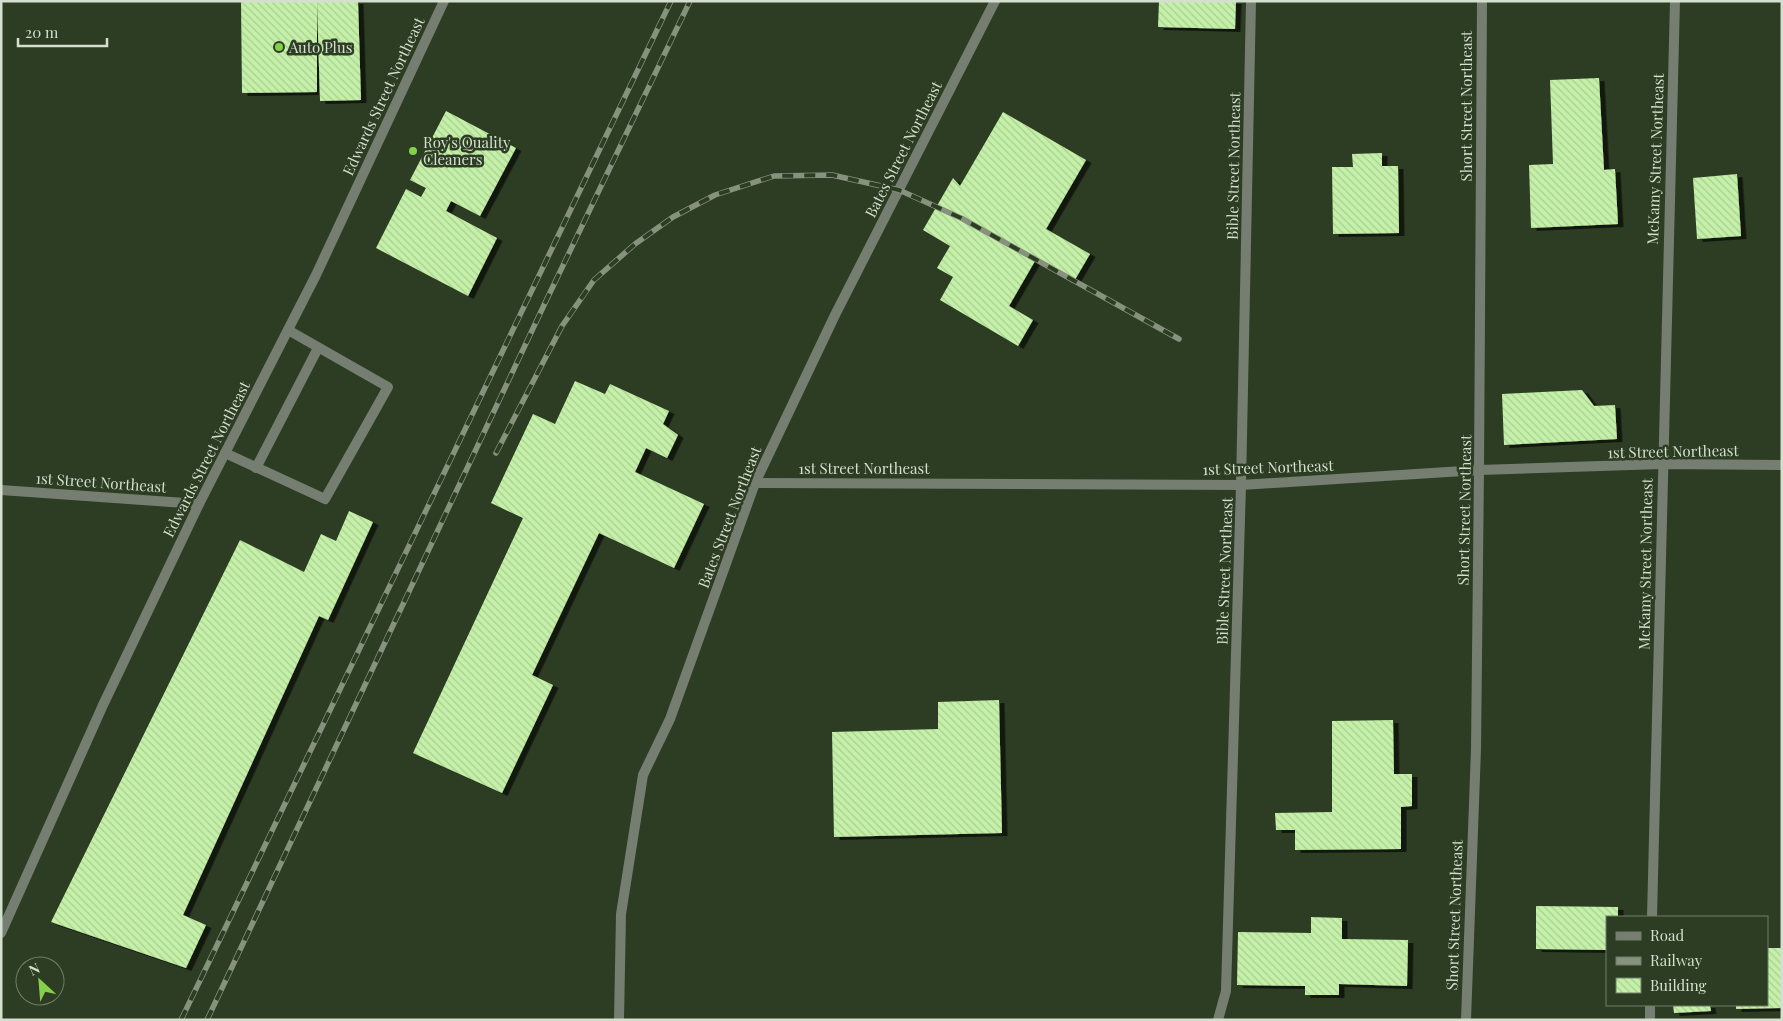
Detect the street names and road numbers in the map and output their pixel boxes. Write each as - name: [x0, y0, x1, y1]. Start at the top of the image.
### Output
- street label: Edwards Street Northeast: [337, 13, 429, 178]
- street label: Short Street Northeast: [1456, 30, 1476, 181]
- street label: McKamy Street Northeast: [1642, 72, 1668, 245]
- street label: Bates Street Northeast: [860, 77, 946, 221]
- street label: Bible Street Northeast: [1222, 91, 1244, 240]
- street label: Edwards Street Northeast: [158, 377, 254, 540]
- street label: Short Street Northeast: [1453, 434, 1475, 586]
- street label: 1st Street Northeast: [1607, 440, 1739, 462]
- street label: Bates Street Northeast: [693, 443, 766, 591]
- street label: 1st Street Northeast: [1202, 455, 1335, 479]
- street label: 1st Street Northeast: [798, 458, 930, 478]
- street label: 1st Street Northeast: [35, 467, 168, 497]
- street label: McKamy Street Northeast: [1634, 477, 1657, 650]
- street label: Bible Street Northeast: [1211, 496, 1237, 645]
- street label: Short Street Northeast: [1441, 839, 1467, 991]

